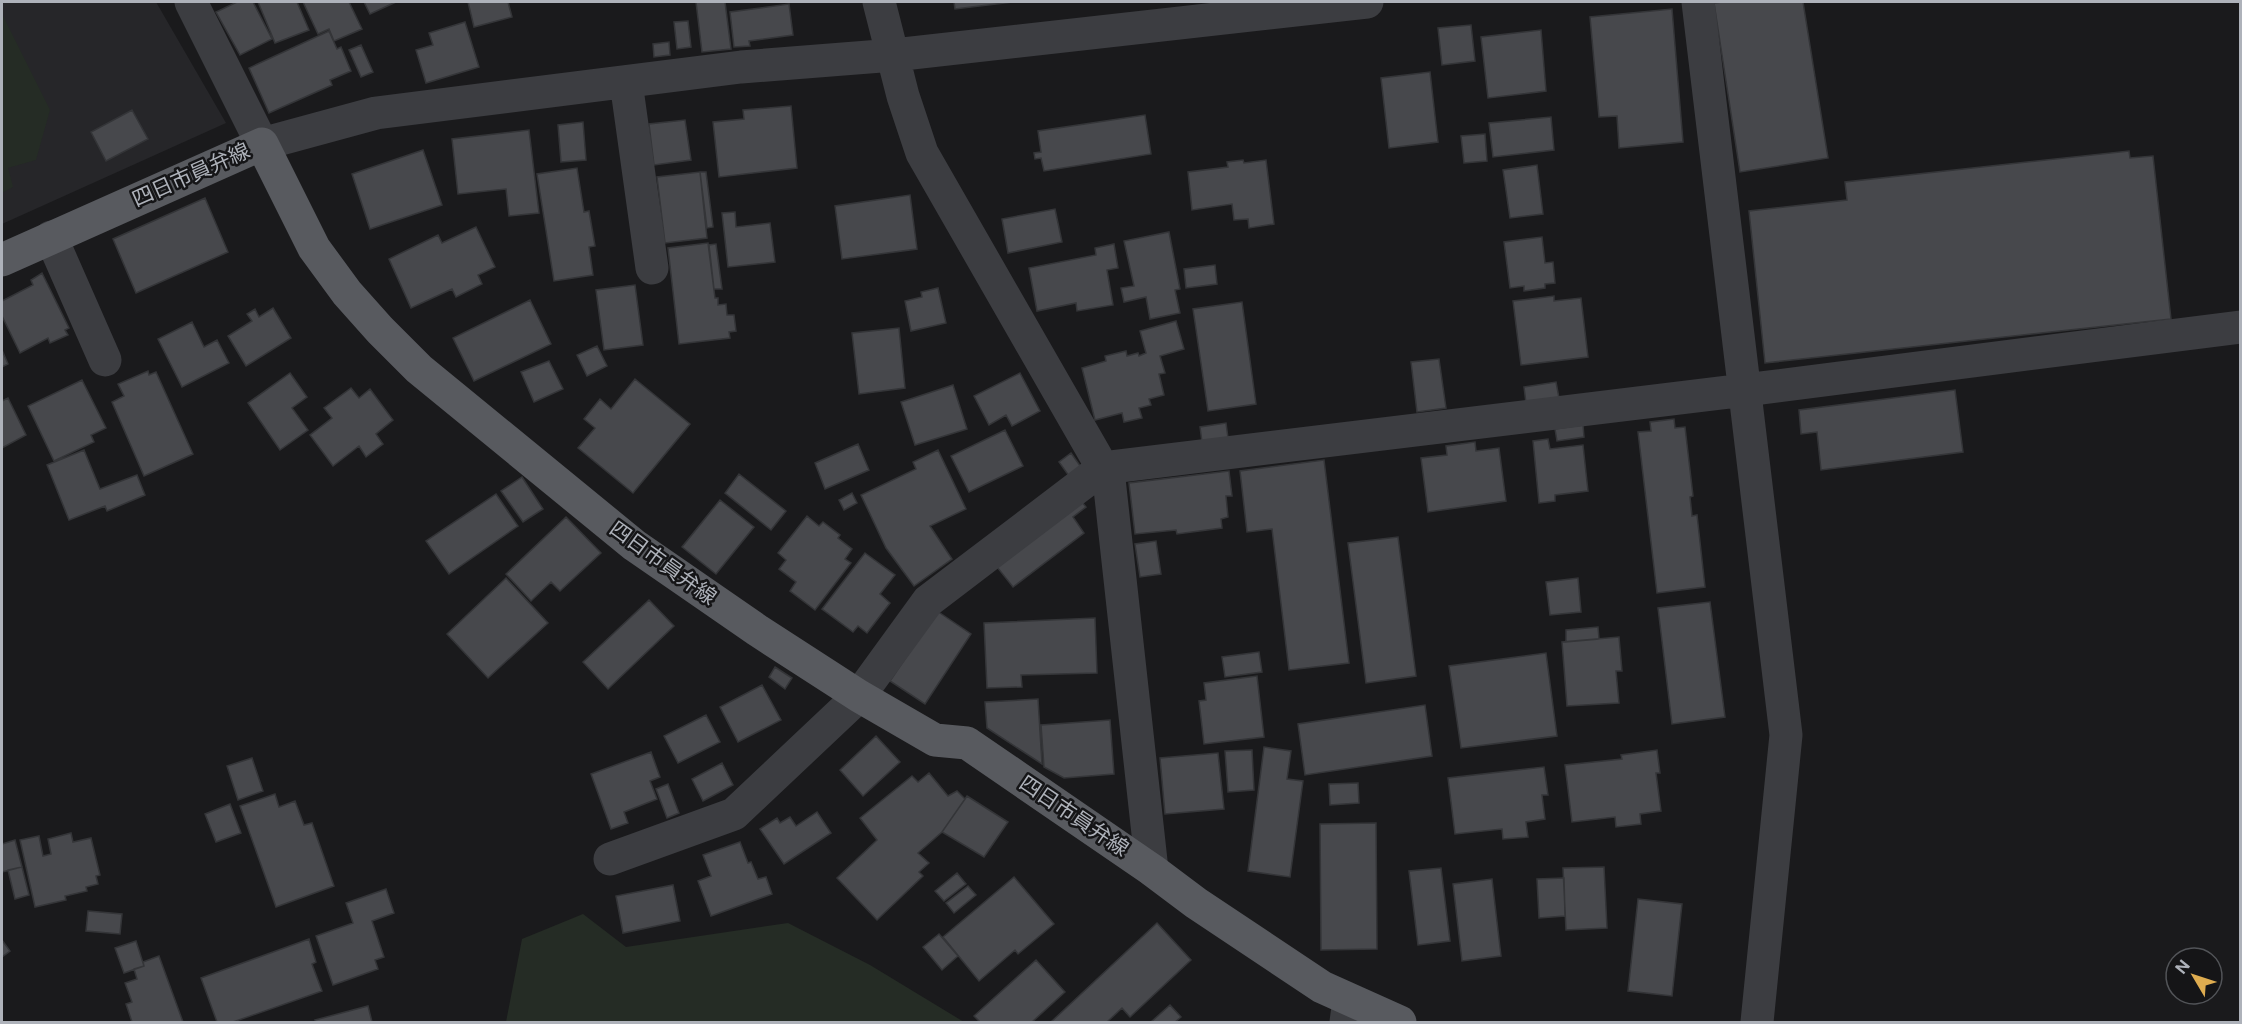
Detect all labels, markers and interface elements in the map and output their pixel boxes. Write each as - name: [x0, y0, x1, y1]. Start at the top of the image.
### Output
- street label: 四日市員弁線: [128, 137, 253, 212]
- street label: 四日市員弁線: [605, 515, 722, 610]
- street label: 四日市員弁線: [1015, 770, 1133, 861]
- north arrow: [2164, 946, 2224, 1006]
- text: N: [2171, 956, 2194, 978]

